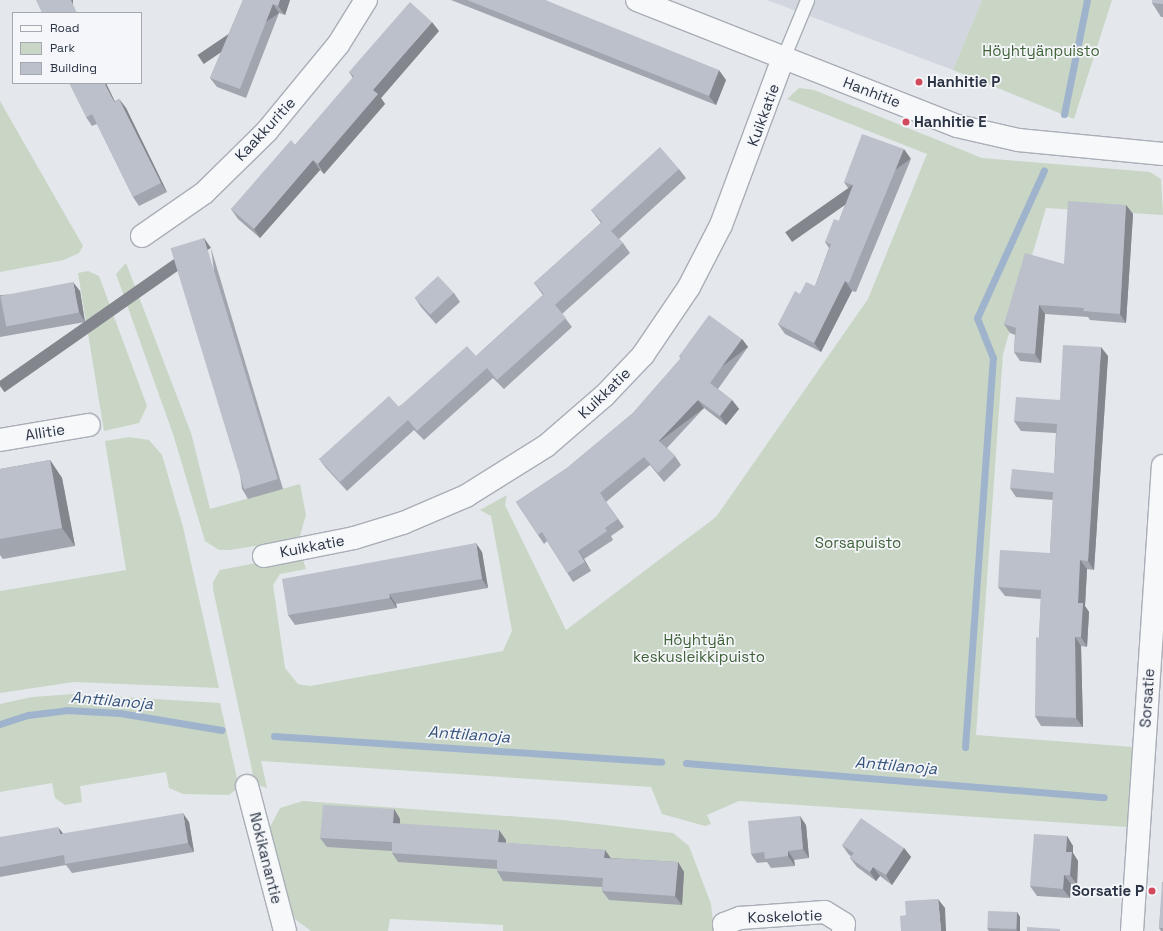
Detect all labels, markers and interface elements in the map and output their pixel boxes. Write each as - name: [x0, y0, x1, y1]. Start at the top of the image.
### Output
- legend: [12, 12, 142, 84]
- text: Road: [50, 20, 79, 36]
- text: Park: [50, 40, 75, 56]
- park label: Höyhtyänpuisto: [982, 42, 1100, 60]
- text: Building: [50, 60, 97, 76]
- street label: Hanhitie: [841, 73, 903, 111]
- place label: Hanhitie P: [927, 73, 1000, 91]
- marker: Hanhitie P: [914, 77, 924, 87]
- street label: Kuikkatie: [743, 81, 783, 149]
- street label: Kaakkuritie: [231, 93, 299, 165]
- place label: Hanhitie E: [914, 113, 987, 131]
- marker: Hanhitie E: [901, 117, 911, 127]
- street label: Kuikkatie: [574, 364, 634, 422]
- street label: Allitie: [24, 420, 66, 444]
- street label: Kuikkatie: [278, 531, 346, 561]
- park label: Sorsapuisto: [815, 534, 901, 552]
- park label: Höyhtyän keskusleikkipuisto: [633, 630, 765, 665]
- street label: Sorsatie: [1136, 668, 1158, 728]
- water label: Anttilanoja: [70, 688, 154, 714]
- water label: Anttilanoja: [427, 723, 511, 747]
- water label: Anttilanoja: [854, 753, 938, 779]
- street label: Nokikanantie: [246, 810, 286, 906]
- place label: Sorsatie P: [1072, 882, 1144, 900]
- marker: Sorsatie P: [1147, 886, 1157, 896]
- street label: Koskelotie: [747, 906, 823, 926]

